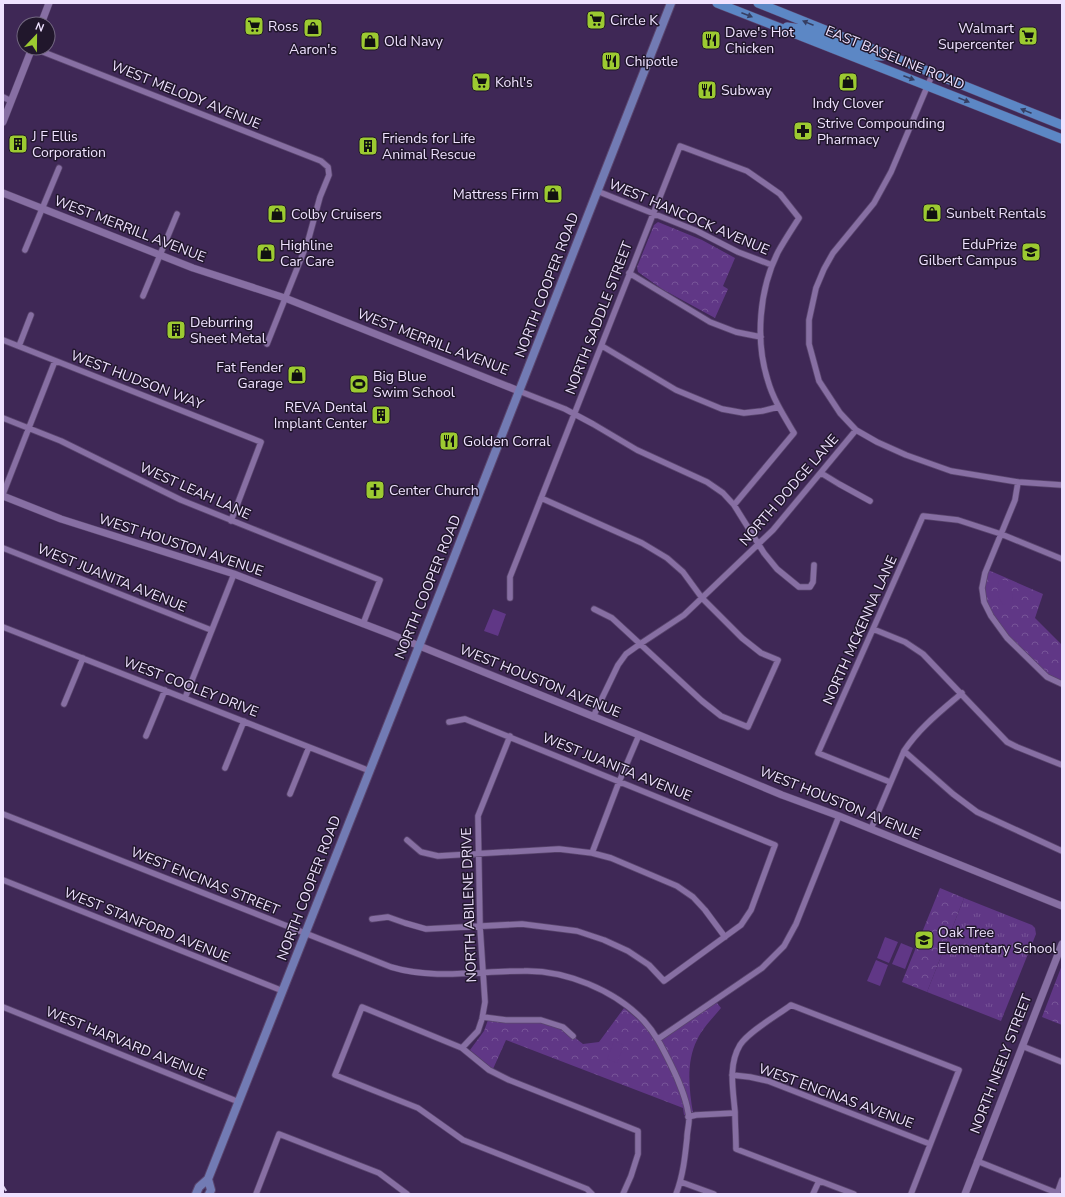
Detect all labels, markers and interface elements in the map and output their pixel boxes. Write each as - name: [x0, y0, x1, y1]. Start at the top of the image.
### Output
- supermarket icon: Circle K: [585, 9, 607, 31]
- place label: Circle K: [610, 11, 658, 30]
- one-way arrow: [741, 12, 753, 18]
- supermarket icon: Ross: [243, 15, 265, 37]
- north arrow: [16, 16, 56, 56]
- place label: Ross: [268, 17, 299, 36]
- shop icon: Aaron's: [302, 17, 324, 39]
- text: N: [33, 19, 46, 36]
- place label: Walmart Supercenter: [938, 19, 1014, 54]
- one-way arrow: [802, 20, 814, 26]
- street label: EAST BASELINE ROAD: [823, 21, 967, 95]
- place label: Dave's Hot Chicken: [725, 23, 794, 58]
- supermarket icon: Walmart Supercenter: [1017, 25, 1039, 47]
- restaurant icon: Dave's Hot Chicken: [700, 29, 722, 51]
- shop icon: Old Navy: [359, 30, 381, 52]
- place label: Old Navy: [384, 32, 444, 51]
- place label: Aaron's: [289, 40, 337, 59]
- restaurant icon: Chipotle: [600, 50, 622, 72]
- place label: Chipotle: [625, 52, 678, 71]
- street label: WEST MELODY AVENUE: [108, 56, 264, 134]
- supermarket icon: Kohl's: [470, 71, 492, 93]
- shop icon: Indy Clover: [837, 71, 859, 93]
- place label: Kohl's: [495, 73, 533, 92]
- one-way arrow: [903, 76, 915, 82]
- restaurant icon: Subway: [696, 79, 718, 101]
- place label: Subway: [721, 81, 773, 100]
- place label: Indy Clover: [812, 94, 884, 113]
- one-way arrow: [959, 98, 971, 104]
- one-way arrow: [1019, 107, 1031, 113]
- place label: Strive Compounding Pharmacy: [817, 114, 945, 149]
- pharmacy icon: Strive Compounding Pharmacy: [792, 120, 814, 142]
- place label: J F Ellis Corporation: [31, 127, 106, 162]
- place label: Friends for Life Animal Rescue: [382, 129, 476, 164]
- building icon: J F Ellis Corporation: [7, 133, 29, 155]
- building icon: Friends for Life Animal Rescue: [357, 135, 379, 157]
- street label: WEST HANCOCK AVENUE: [606, 175, 772, 259]
- shop icon: Mattress Firm: [542, 183, 564, 205]
- place label: Mattress Firm: [453, 185, 539, 204]
- street label: WEST MERRILL AVENUE: [51, 191, 209, 267]
- shop icon: Sunbelt Rentals: [921, 202, 943, 224]
- shop icon: Colby Cruisers: [266, 203, 288, 225]
- place label: Sunbelt Rentals: [946, 204, 1047, 223]
- place label: Colby Cruisers: [291, 205, 382, 224]
- street label: NORTH COOPER ROAD: [511, 210, 583, 360]
- place label: EduPrize Gilbert Campus: [919, 235, 1017, 270]
- place label: Highline Car Care: [280, 236, 334, 271]
- street label: NORTH SADDLE STREET: [561, 238, 637, 397]
- school or university icon: EduPrize Gilbert Campus: [1020, 241, 1042, 263]
- shop icon: Highline Car Care: [255, 242, 277, 264]
- street label: WEST MERRILL AVENUE: [354, 304, 512, 380]
- place label: Deburring Sheet Metal: [190, 313, 267, 348]
- building icon: Deburring Sheet Metal: [165, 319, 187, 341]
- street label: WEST HUDSON WAY: [68, 346, 207, 414]
- place label: Fat Fender Garage: [216, 358, 283, 393]
- shop icon: Fat Fender Garage: [286, 364, 308, 386]
- place label: Big Blue Swim School: [373, 367, 456, 402]
- sports icon: Big Blue Swim School: [348, 373, 370, 395]
- place label: REVA Dental Implant Center: [274, 398, 368, 433]
- building icon: REVA Dental Implant Center: [370, 404, 392, 426]
- restaurant icon: Golden Corral: [438, 430, 460, 452]
- street label: NORTH DODGE LANE: [735, 430, 843, 550]
- place label: Golden Corral: [463, 432, 551, 451]
- street label: WEST LEAH LANE: [136, 458, 254, 524]
- church icon: Center Church: [364, 479, 386, 501]
- place label: Center Church: [389, 481, 479, 500]
- street label: WEST HOUSTON AVENUE: [96, 509, 266, 581]
- street label: NORTH COOPER ROAD: [390, 512, 466, 662]
- street label: WEST JUANITA AVENUE: [34, 539, 190, 617]
- street label: NORTH MCKENNA LANE: [818, 552, 902, 708]
- street label: WEST HOUSTON AVENUE: [457, 640, 623, 722]
- street label: WEST COOLEY DRIVE: [121, 652, 261, 722]
- street label: WEST JUANITA AVENUE: [539, 728, 695, 806]
- street label: WEST HOUSTON AVENUE: [757, 762, 923, 844]
- street label: NORTH COOPER ROAD: [273, 813, 345, 963]
- street label: NORTH ABILENE DRIVE: [457, 827, 481, 983]
- street label: WEST ENCINAS STREET: [128, 842, 283, 920]
- street label: WEST STANFORD AVENUE: [61, 883, 233, 967]
- place label: Oak Tree Elementary School: [938, 923, 1057, 958]
- school or university icon: Oak Tree Elementary School: [913, 929, 935, 951]
- street label: NORTH NEELY STREET: [966, 991, 1037, 1137]
- street label: WEST HARVARD AVENUE: [43, 1002, 209, 1084]
- street label: WEST ENCINAS AVENUE: [756, 1059, 916, 1133]

